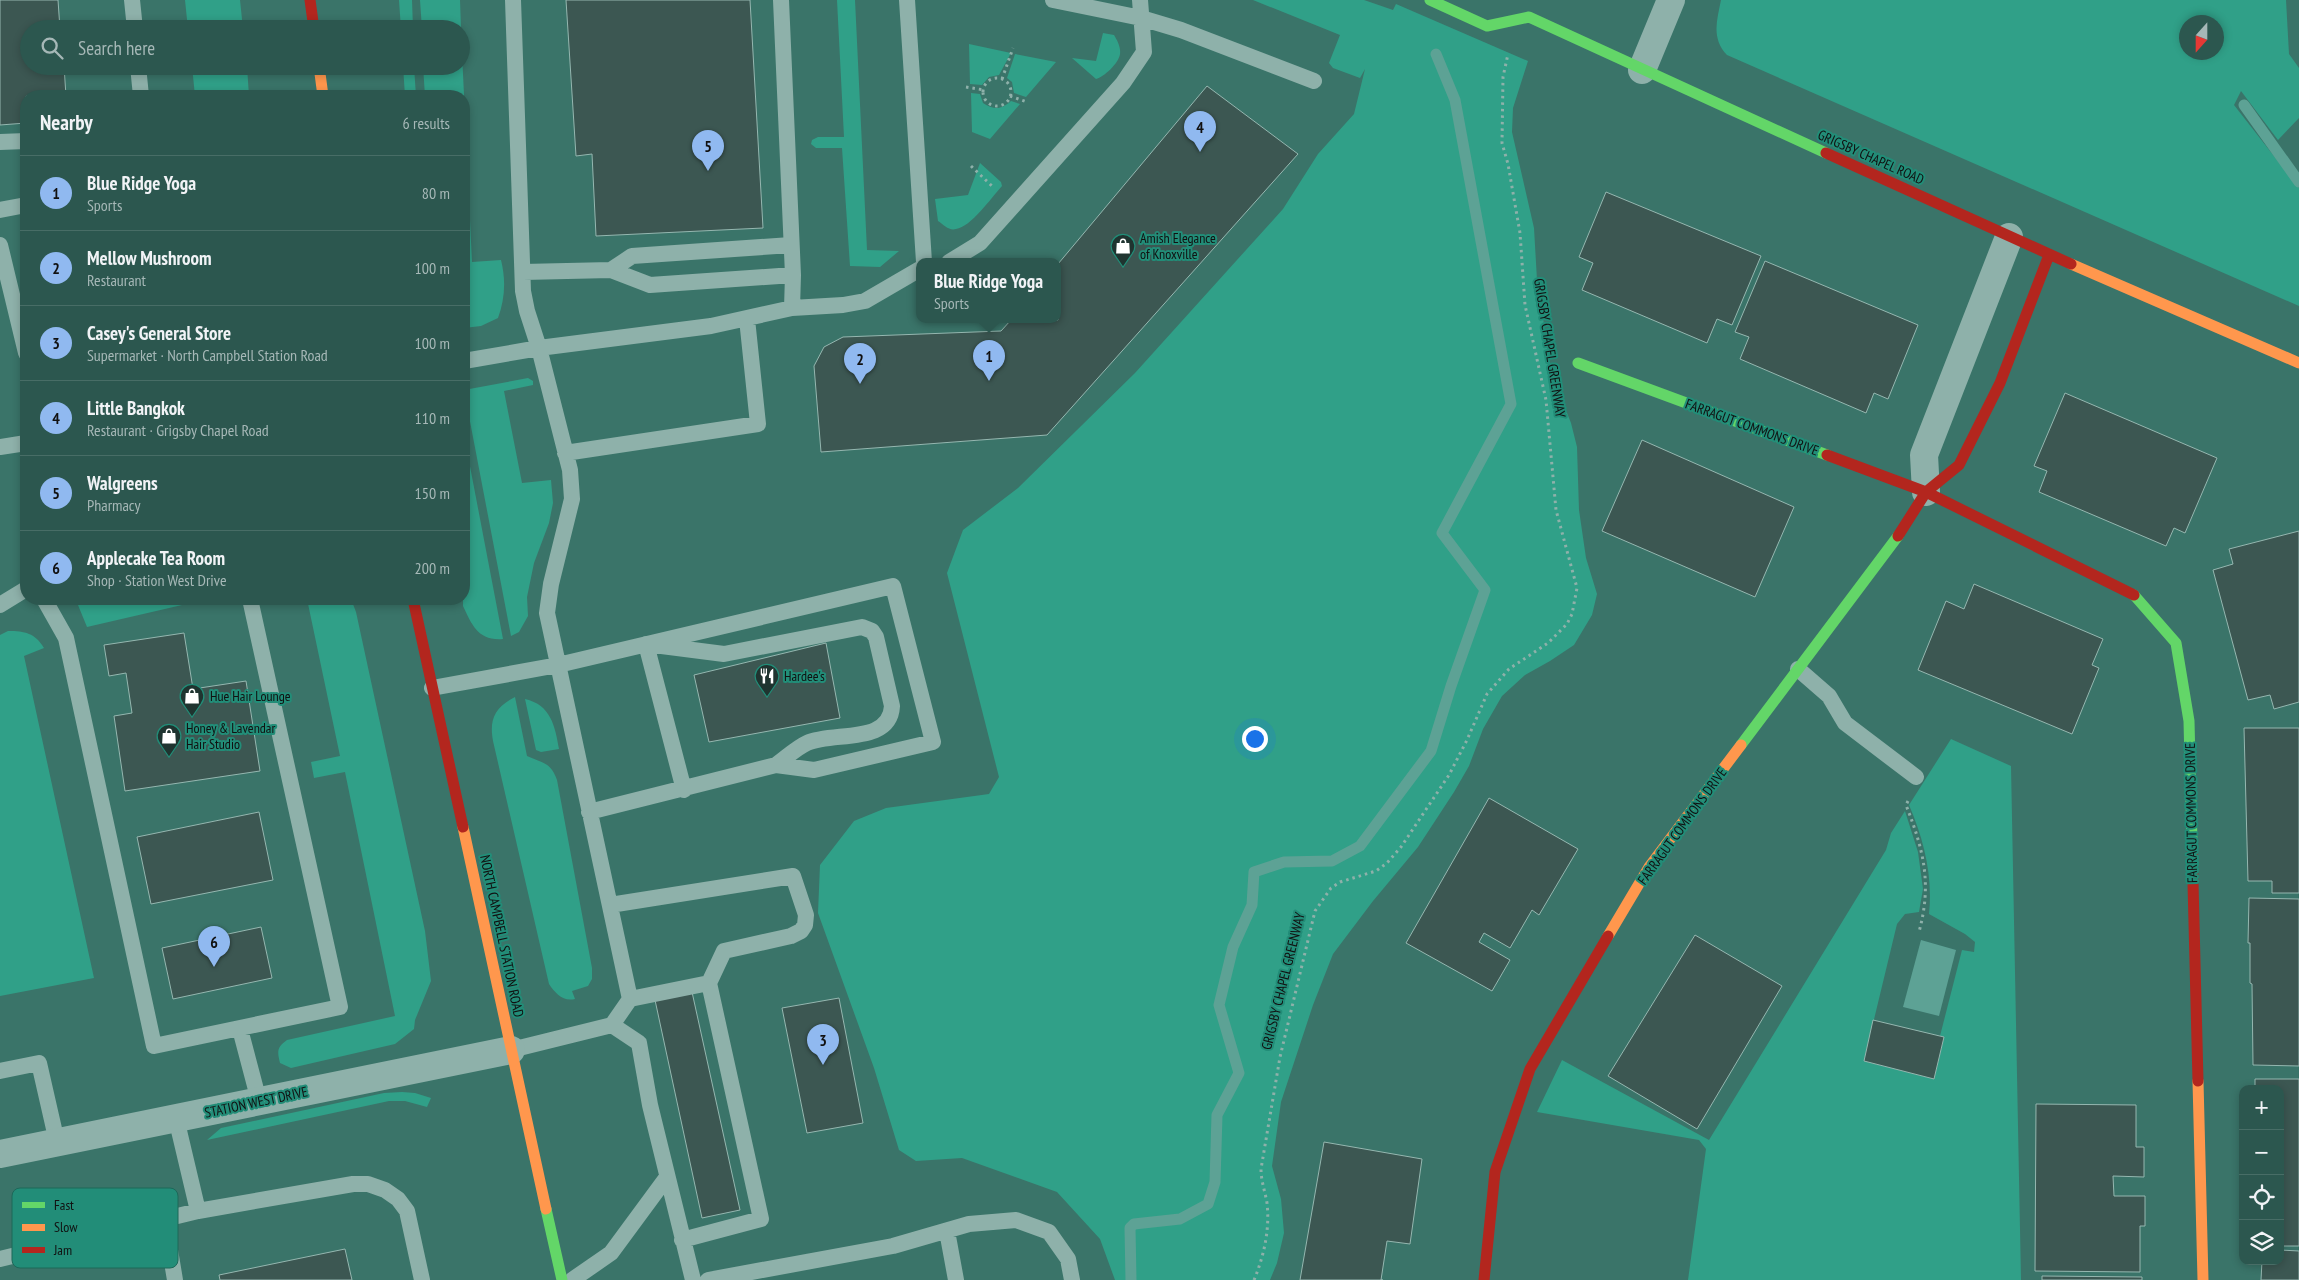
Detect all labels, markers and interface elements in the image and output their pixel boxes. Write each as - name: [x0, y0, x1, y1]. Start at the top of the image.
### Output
- north arrow: [2179, 15, 2224, 60]
- search box: [20, 20, 470, 75]
- icon: search: [38, 34, 66, 62]
- text: Search here: [78, 36, 155, 60]
- text: Nearby: [40, 109, 93, 136]
- pin: 4: [1184, 111, 1216, 152]
- text: 6 results: [403, 113, 450, 133]
- street label: GRIGSBY CHAPEL ROAD: [1815, 126, 1927, 188]
- pin: 5: [692, 130, 724, 171]
- text: Blue Ridge Yoga: [87, 171, 196, 195]
- text: 1: [52, 183, 60, 203]
- text: 80 m: [422, 183, 450, 203]
- text: Sports: [87, 195, 122, 215]
- place label: Amish Elegance of Knoxville: [1140, 229, 1216, 263]
- shop icon: Amish Elegance of Knoxville: [1110, 233, 1136, 267]
- text: Mellow Mushroom: [87, 246, 212, 270]
- text: 2: [52, 258, 60, 278]
- text: 100 m: [415, 258, 450, 278]
- popup: [916, 258, 1061, 323]
- text: Blue Ridge Yoga: [934, 269, 1043, 293]
- text: Restaurant: [87, 270, 146, 290]
- street label: GRIGSBY CHAPEL GREENWAY: [1530, 277, 1570, 420]
- text: Sports: [934, 293, 969, 313]
- text: Casey's General Store: [87, 321, 231, 345]
- text: 3: [52, 333, 60, 353]
- text: 100 m: [415, 333, 450, 353]
- pin: 1: [973, 340, 1005, 381]
- pin: 2: [844, 343, 876, 384]
- text: Supermarket · North Campbell Station Road: [87, 345, 328, 365]
- street label: FARRAGUT COMMONS DRIVE: [1683, 395, 1821, 459]
- text: Little Bangkok: [87, 396, 185, 420]
- text: 4: [52, 408, 60, 428]
- text: 110 m: [415, 408, 450, 428]
- text: Restaurant · Grigsby Chapel Road: [87, 420, 269, 440]
- text: Walgreens: [87, 471, 158, 495]
- text: 5: [52, 483, 60, 503]
- text: 150 m: [415, 483, 450, 503]
- text: Pharmacy: [87, 495, 140, 515]
- text: Applecake Tea Room: [87, 546, 225, 570]
- text: 6: [52, 558, 60, 578]
- text: 200 m: [415, 558, 450, 578]
- text: Shop · Station West Drive: [87, 570, 227, 590]
- restaurant icon: Hardee's: [754, 663, 780, 697]
- place label: Hardee's: [784, 667, 825, 685]
- shop icon: Hue Hair Lounge: [179, 683, 205, 717]
- place label: Hue Hair Lounge: [210, 687, 291, 705]
- place label: Honey & Lavendar Hair Studio: [186, 719, 275, 753]
- shop icon: Honey & Lavendar Hair Studio: [156, 723, 182, 757]
- your location: [1242, 726, 1268, 752]
- street label: FARRAGUT COMMONS DRIVE: [2181, 743, 2201, 883]
- street label: FARRAGUT COMMONS DRIVE: [1633, 764, 1731, 888]
- street label: NORTH CAMPBELL STATION ROAD: [476, 853, 528, 1019]
- street label: GRIGSBY CHAPEL GREENWAY: [1257, 910, 1309, 1052]
- pin: 6: [198, 926, 230, 967]
- pin: 3: [807, 1024, 839, 1065]
- street label: STATION WEST DRIVE: [203, 1082, 309, 1122]
- map controls: [2239, 1085, 2284, 1265]
- button: +: [2239, 1085, 2284, 1130]
- button: −: [2239, 1130, 2284, 1175]
- button: locate: [2239, 1175, 2284, 1220]
- legend: [12, 1188, 178, 1268]
- text: Fast: [54, 1196, 74, 1214]
- text: Slow: [54, 1218, 78, 1236]
- button: layers: [2239, 1220, 2284, 1265]
- text: Jam: [53, 1241, 72, 1259]

